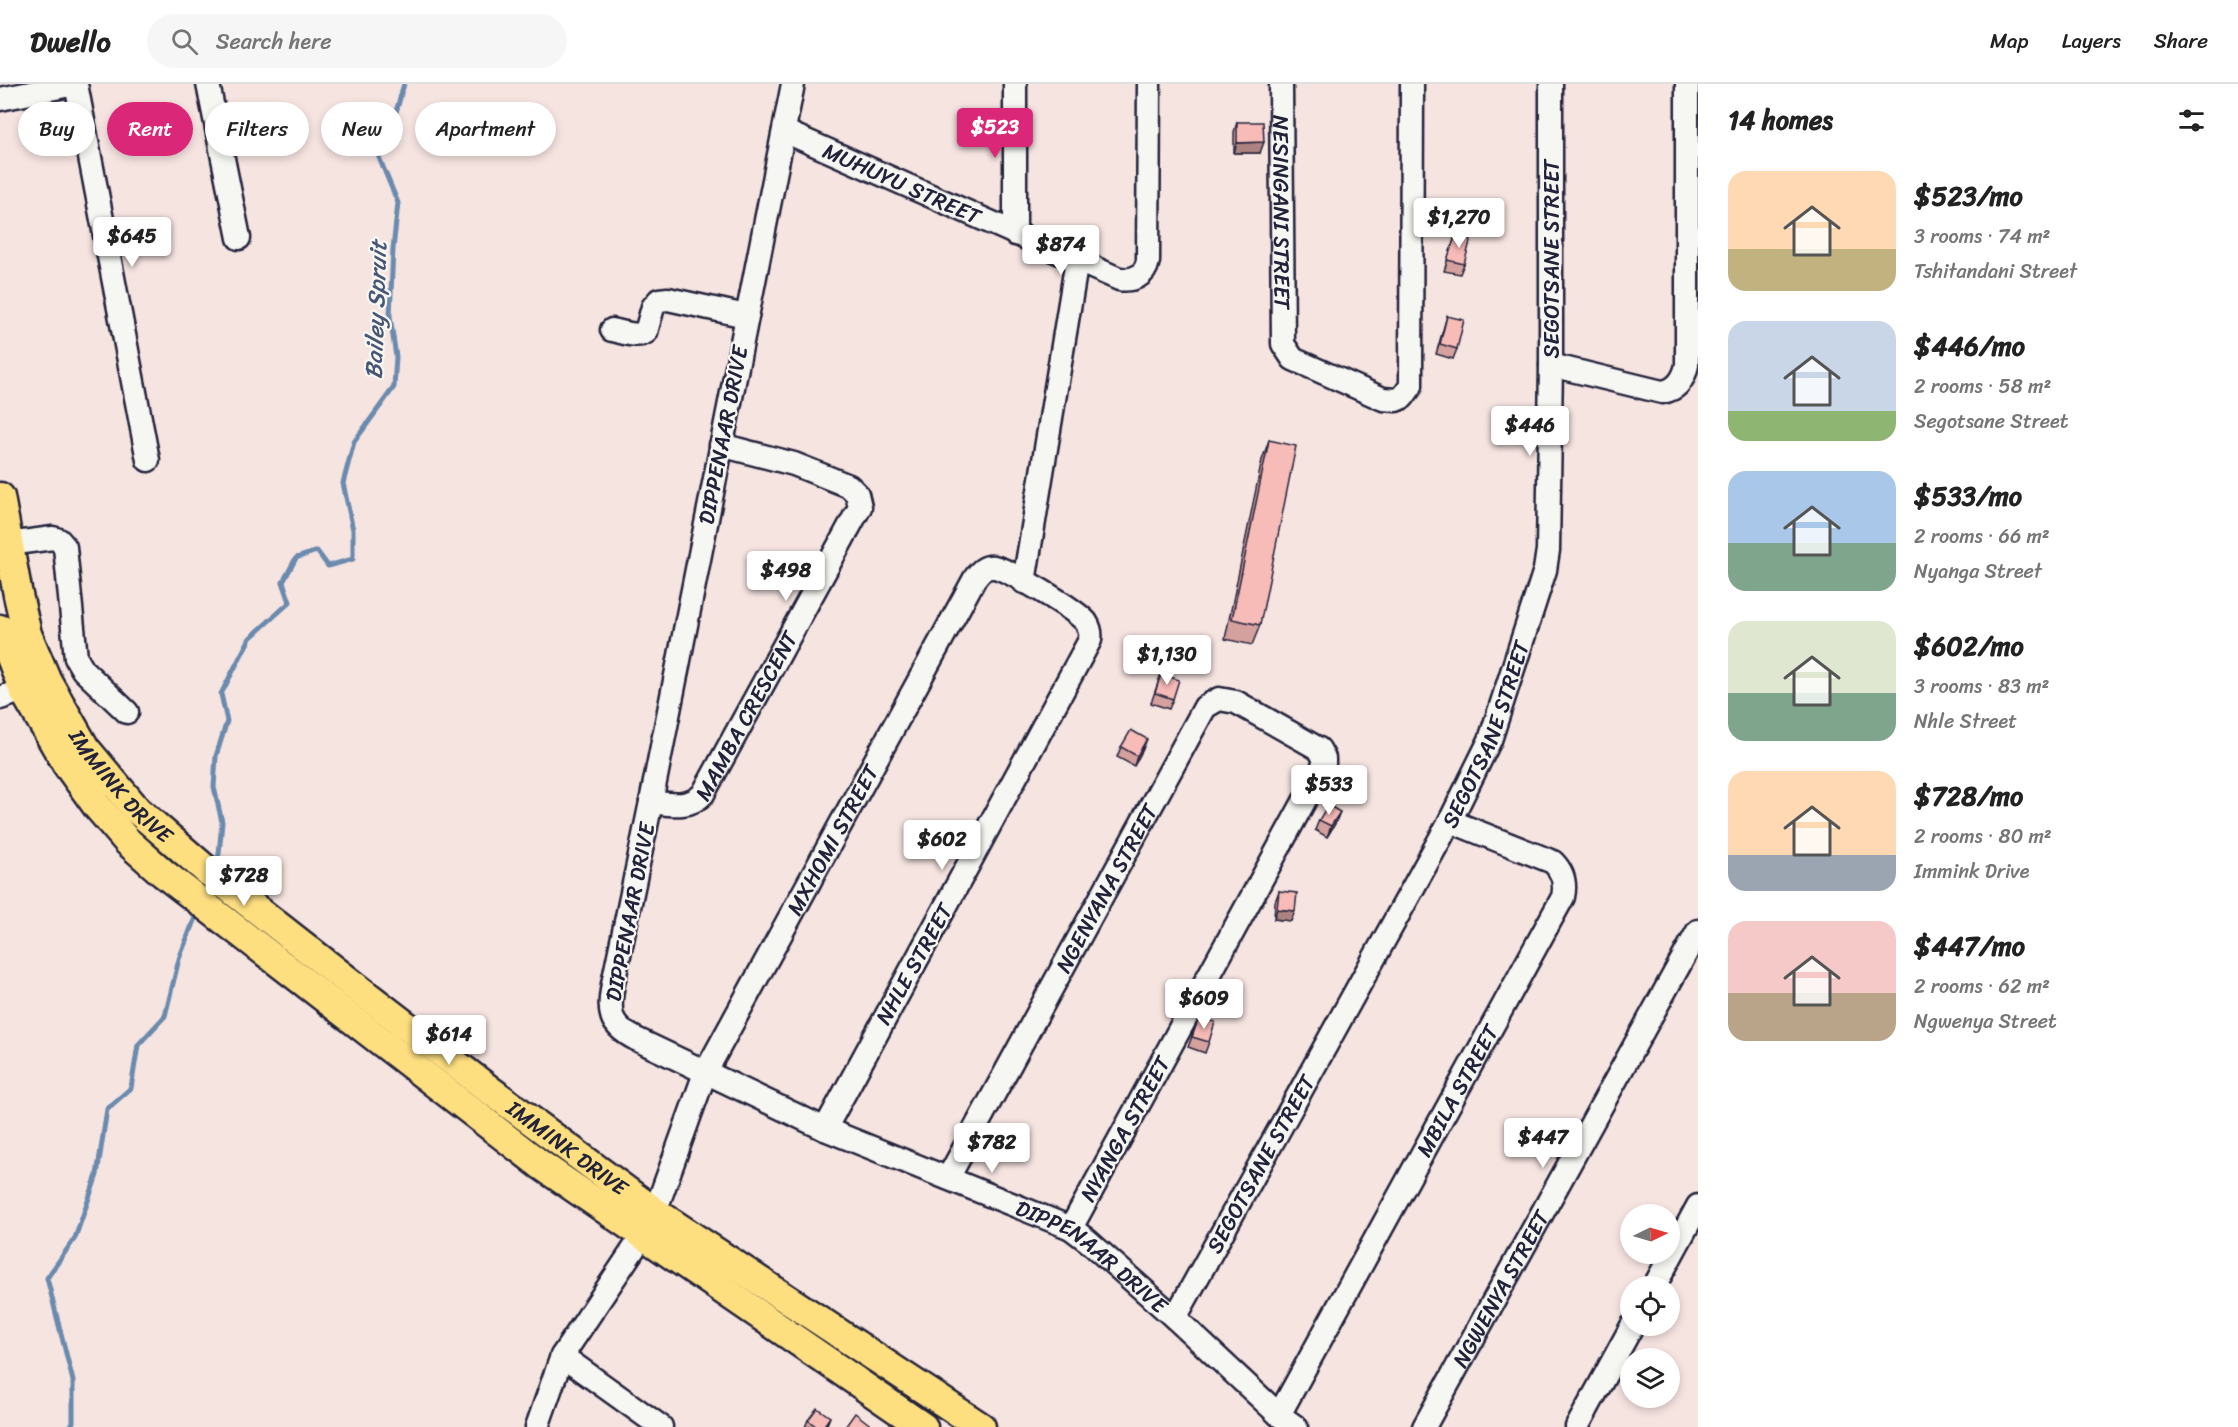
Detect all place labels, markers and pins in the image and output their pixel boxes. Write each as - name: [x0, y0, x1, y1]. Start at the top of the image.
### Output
- pin: $523: [959, 108, 1031, 159]
- pin: $1,270: [1410, 198, 1508, 249]
- pin: $645: [96, 217, 168, 268]
- pin: $874: [1025, 225, 1097, 276]
- pin: $446: [1494, 406, 1566, 457]
- pin: $498: [750, 551, 822, 602]
- pin: $1,130: [1118, 635, 1216, 686]
- pin: $533: [1293, 765, 1365, 816]
- pin: $602: [906, 820, 978, 871]
- pin: $728: [208, 856, 280, 907]
- pin: $609: [1168, 979, 1240, 1030]
- pin: $614: [413, 1015, 485, 1066]
- pin: $447: [1507, 1118, 1579, 1169]
- pin: $782: [956, 1123, 1028, 1174]

